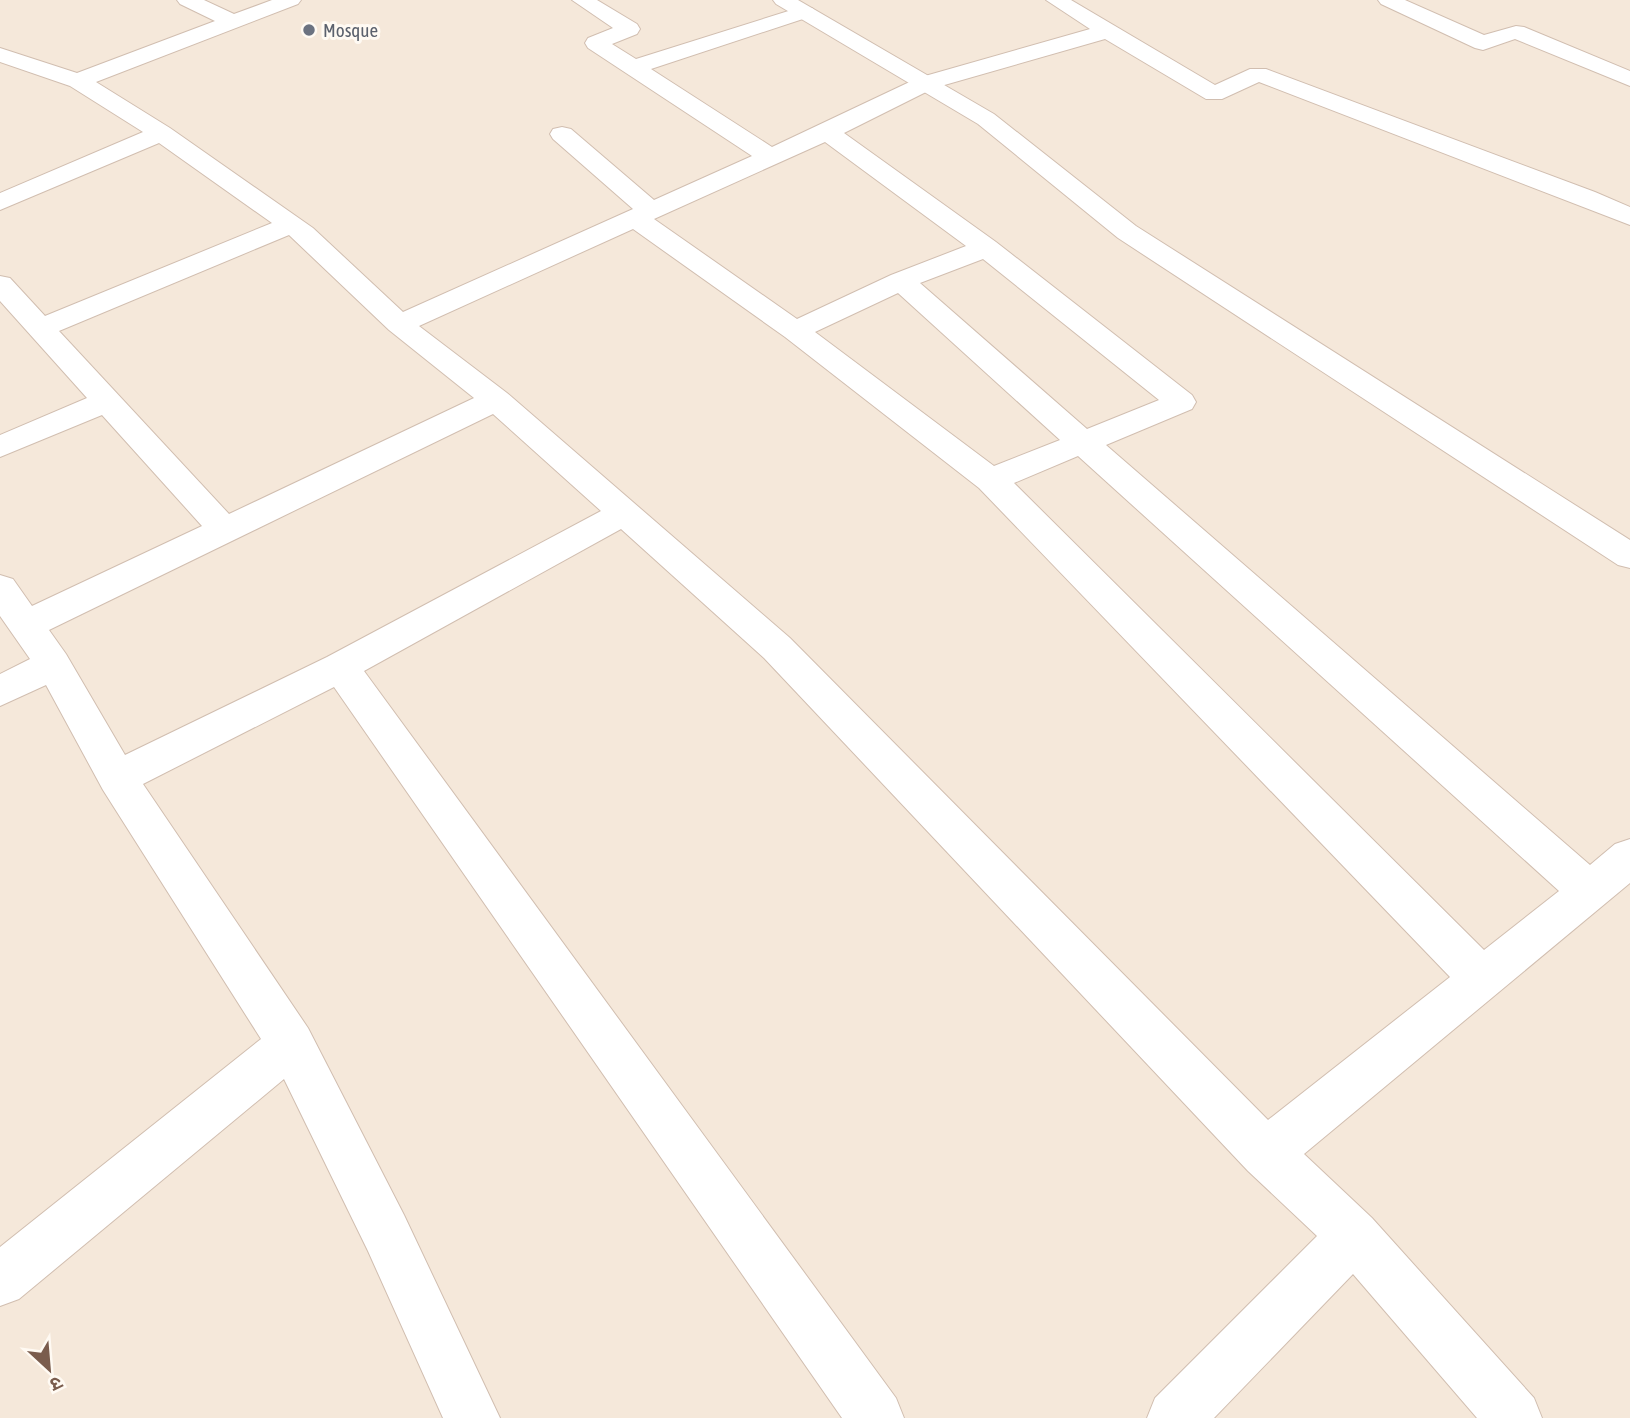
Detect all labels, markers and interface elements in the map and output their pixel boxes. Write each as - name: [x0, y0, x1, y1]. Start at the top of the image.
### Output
- place label: Mosque: [323, 19, 378, 41]
- marker: Mosque: [301, 22, 317, 38]
- north arrow: [14, 1334, 84, 1404]
- text: उ: [46, 1372, 66, 1397]

